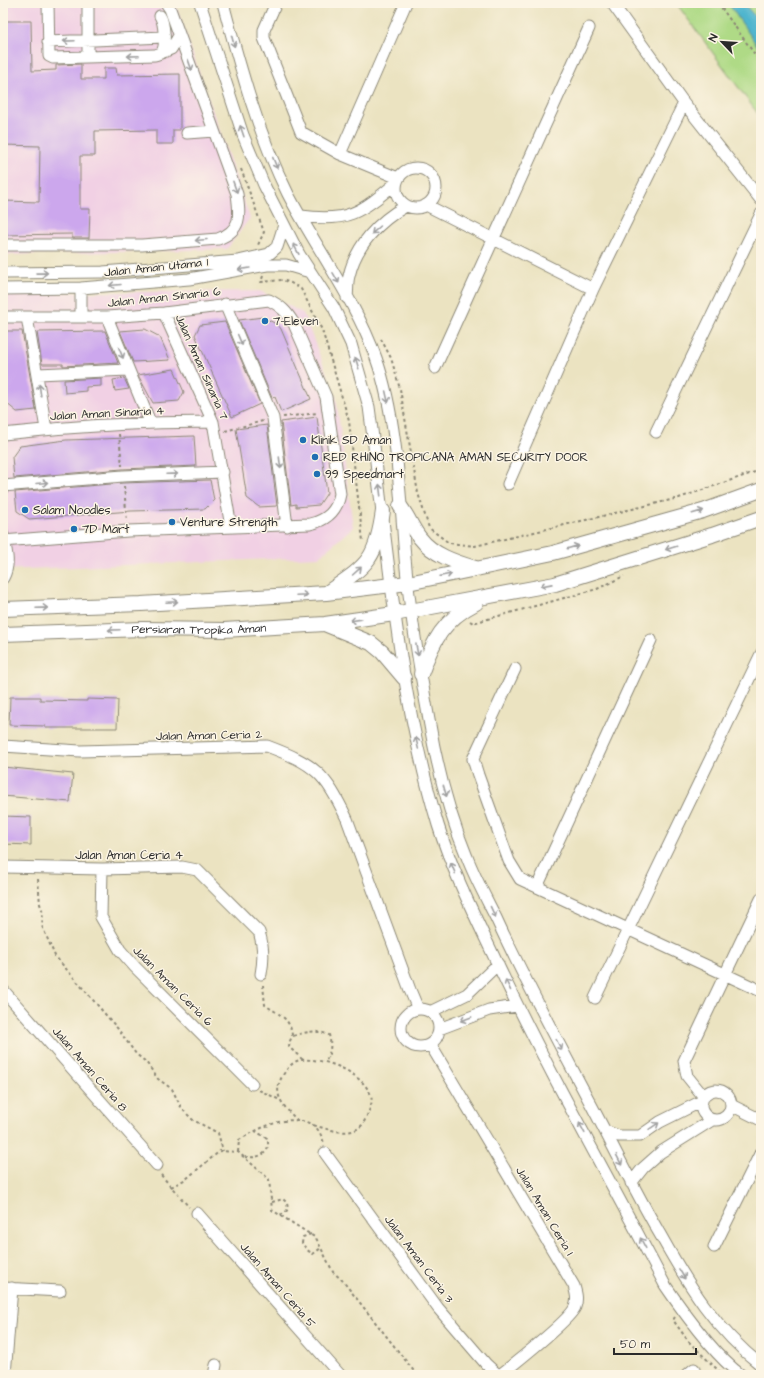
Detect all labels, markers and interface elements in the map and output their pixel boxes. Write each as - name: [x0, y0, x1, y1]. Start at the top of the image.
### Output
- north arrow: [702, 22, 742, 62]
- text: N: [705, 32, 722, 44]
- one-way arrow: [230, 34, 237, 47]
- one-way arrow: [63, 37, 76, 44]
- one-way arrow: [127, 52, 140, 60]
- one-way arrow: [187, 59, 194, 72]
- one-way arrow: [238, 124, 245, 137]
- one-way arrow: [272, 157, 280, 169]
- one-way arrow: [231, 181, 239, 193]
- one-way arrow: [370, 225, 381, 234]
- one-way arrow: [195, 236, 208, 243]
- one-way arrow: [292, 243, 300, 255]
- street label: Jalan Aman Utama 1: [103, 254, 209, 281]
- one-way arrow: [238, 265, 251, 273]
- one-way arrow: [35, 269, 48, 276]
- one-way arrow: [332, 272, 340, 284]
- one-way arrow: [109, 282, 122, 289]
- street label: Jalan Aman Sinaria 6: [107, 283, 222, 312]
- street label: Jalan Aman Sinaria 7: [171, 312, 233, 423]
- place label: 7-Eleven: [273, 313, 318, 330]
- marker: 7-Eleven: [260, 316, 270, 326]
- one-way arrow: [237, 334, 244, 346]
- one-way arrow: [118, 346, 126, 358]
- one-way arrow: [353, 357, 360, 370]
- one-way arrow: [36, 384, 44, 397]
- one-way arrow: [383, 390, 391, 403]
- street label: Jalan Aman Sinaria 4: [49, 402, 165, 425]
- place label: Klinik SD Aman: [311, 432, 391, 449]
- marker: Klinik SD Aman: [298, 435, 308, 445]
- place label: RED RHINO TROPICANA AMAN SECURITY DOOR: [323, 449, 588, 466]
- marker: RED RHINO TROPICANA AMAN SECURITY DOOR: [310, 452, 320, 462]
- one-way arrow: [276, 456, 283, 469]
- place label: 99 Speedmart: [325, 466, 404, 483]
- marker: 99 Speedmart: [312, 469, 322, 479]
- one-way arrow: [165, 471, 178, 478]
- one-way arrow: [35, 479, 48, 486]
- one-way arrow: [376, 484, 384, 497]
- place label: Salam Noodles: [33, 502, 111, 519]
- marker: Salam Noodles: [20, 505, 30, 515]
- one-way arrow: [691, 508, 704, 515]
- place label: Venture Strength: [180, 514, 278, 532]
- marker: Venture Strength: [167, 517, 177, 527]
- place label: 7D Mart: [82, 521, 130, 538]
- marker: 7D Mart: [69, 524, 79, 534]
- one-way arrow: [566, 543, 579, 550]
- one-way arrow: [665, 545, 678, 552]
- one-way arrow: [352, 566, 362, 575]
- one-way arrow: [439, 571, 452, 579]
- one-way arrow: [540, 582, 553, 590]
- one-way arrow: [295, 591, 308, 598]
- one-way arrow: [165, 599, 178, 606]
- one-way arrow: [35, 604, 48, 611]
- one-way arrow: [350, 616, 363, 624]
- street label: Persiaran Tropika Aman: [131, 619, 267, 639]
- one-way arrow: [108, 626, 121, 634]
- one-way arrow: [413, 643, 421, 656]
- street label: Jalan Aman Ceria 2: [156, 726, 262, 745]
- one-way arrow: [412, 737, 420, 750]
- one-way arrow: [442, 784, 449, 797]
- street label: Jalan Aman Ceria 4: [75, 847, 183, 864]
- one-way arrow: [449, 862, 457, 874]
- one-way arrow: [490, 905, 497, 917]
- street label: Jalan Aman Ceria 6: [129, 942, 217, 1031]
- one-way arrow: [504, 980, 511, 992]
- one-way arrow: [461, 1015, 473, 1023]
- street label: Jalan Aman Ceria 8: [48, 1023, 131, 1116]
- one-way arrow: [555, 1039, 563, 1051]
- one-way arrow: [648, 1122, 659, 1130]
- one-way arrow: [578, 1123, 586, 1135]
- one-way arrow: [616, 1154, 623, 1166]
- street label: Jalan Aman Ceria 1: [511, 1164, 578, 1259]
- street label: Jalan Aman Ceria 3: [380, 1212, 457, 1307]
- one-way arrow: [639, 1237, 647, 1249]
- street label: Jalan Aman Ceria 5: [236, 1239, 320, 1332]
- one-way arrow: [679, 1268, 687, 1280]
- scale bar: [614, 1330, 696, 1356]
- text: 50 m: [620, 1336, 651, 1353]

